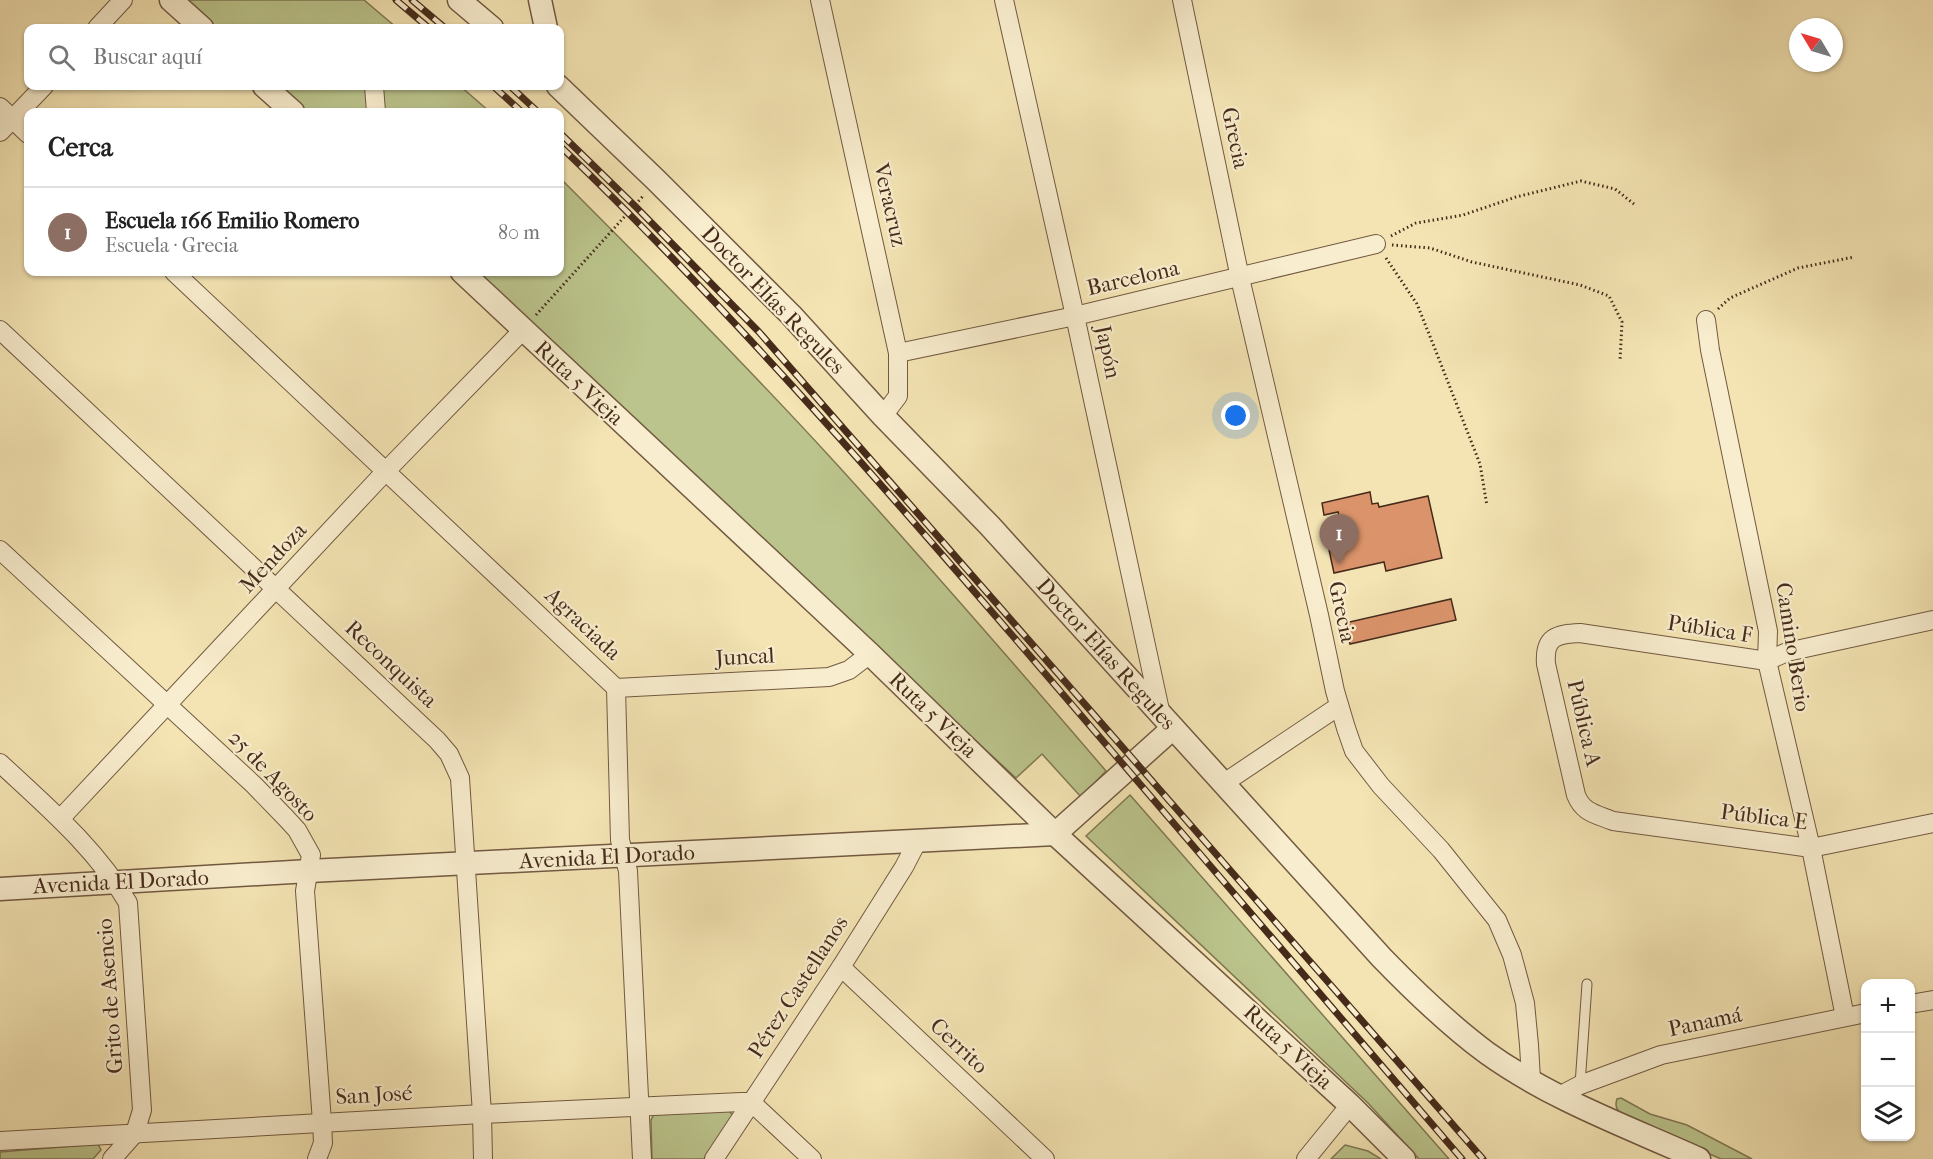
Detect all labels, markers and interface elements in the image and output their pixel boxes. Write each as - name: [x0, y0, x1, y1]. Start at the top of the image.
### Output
- north arrow: [1789, 18, 1843, 72]
- search box: [24, 24, 564, 90]
- icon: search: [45, 41, 78, 74]
- text: Buscar aquí: [93, 44, 202, 70]
- street label: Grecia: [1216, 105, 1254, 172]
- text: Cerca: [48, 132, 113, 163]
- street label: Veracruz: [868, 160, 912, 249]
- text: Escuela 166 Emilio Romero: [105, 208, 359, 234]
- text: 1: [64, 221, 71, 244]
- text: 80 m: [498, 221, 540, 244]
- street label: Doctor Elías Regules: [696, 221, 850, 379]
- text: Escuela · Grecia: [105, 234, 238, 257]
- street label: Barcelona: [1084, 255, 1183, 301]
- street label: Japón: [1089, 321, 1126, 381]
- street label: Ruta 5 Vieja: [529, 335, 630, 431]
- your location: [1221, 401, 1250, 430]
- pin: 1: [1320, 514, 1358, 564]
- street label: Mendoza: [234, 517, 313, 598]
- street label: Doctor Elías Regules: [1031, 573, 1181, 735]
- street label: Grecia: [1323, 579, 1361, 646]
- street label: Camino Berio: [1770, 581, 1816, 713]
- street label: Agraciada: [539, 582, 627, 666]
- street label: Pública F: [1666, 609, 1755, 649]
- street label: Reconquista: [340, 615, 443, 714]
- street label: Juncal: [713, 642, 775, 672]
- street label: Ruta 5 Vieja: [884, 667, 983, 764]
- street label: Pública A: [1561, 677, 1607, 770]
- street label: 25 de Agosto: [223, 725, 323, 827]
- street label: Pública E: [1719, 799, 1809, 835]
- street label: Avenida El Dorado: [517, 839, 696, 875]
- street label: Avenida El Dorado: [31, 864, 210, 900]
- street label: Pérez Castellanos: [742, 911, 854, 1063]
- street label: Grito de Asencio: [92, 917, 128, 1075]
- map controls: [1861, 979, 1915, 1141]
- button: +: [1861, 979, 1915, 1033]
- street label: Ruta 5 Vieja: [1238, 999, 1339, 1095]
- street label: Panamá: [1666, 1001, 1745, 1042]
- street label: Cerrito: [925, 1013, 993, 1079]
- button: −: [1861, 1033, 1915, 1087]
- street label: San José: [335, 1080, 413, 1110]
- button: layers: [1861, 1087, 1915, 1141]

